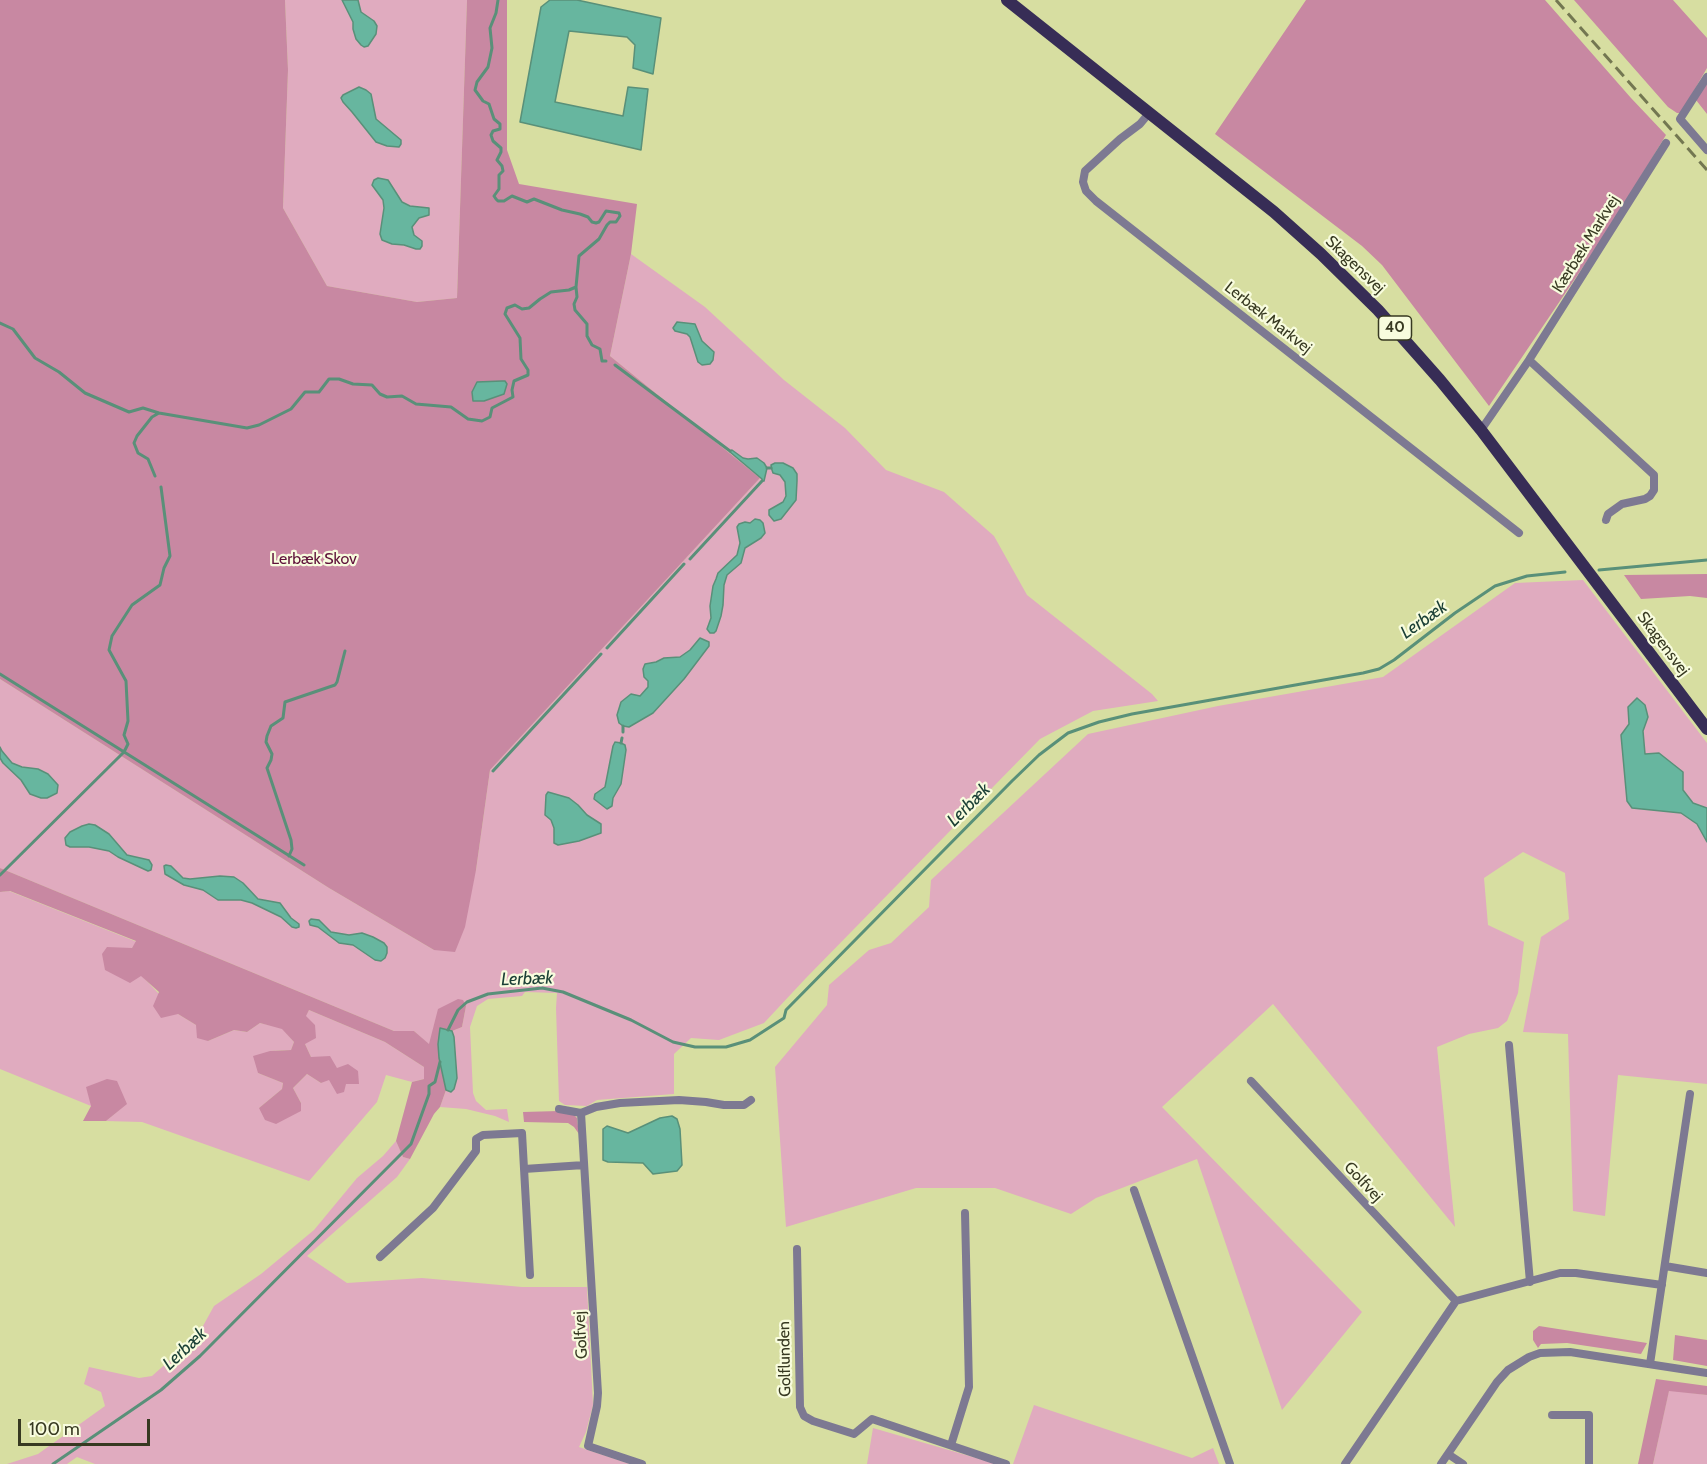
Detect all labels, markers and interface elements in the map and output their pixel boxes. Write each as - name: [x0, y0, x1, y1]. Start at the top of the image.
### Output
- street label: Kærbæk Markvej: [1548, 192, 1624, 296]
- street label: Skagensvej: [1321, 232, 1389, 298]
- street label: Lerbæk Markvej: [1221, 278, 1315, 358]
- road number: 40: [1378, 316, 1412, 340]
- park label: Lerbæk Skov: [271, 549, 357, 569]
- water label: Lerbæk: [1396, 596, 1452, 644]
- street label: Skagensvej: [1633, 608, 1693, 680]
- water label: Lerbæk: [943, 779, 995, 831]
- water label: Lerbæk: [501, 967, 553, 991]
- street label: Golfvej: [1340, 1158, 1386, 1206]
- street label: Golfvej: [570, 1311, 592, 1359]
- street label: Golflunden: [775, 1321, 795, 1397]
- water label: Lerbæk: [159, 1323, 211, 1375]
- scale bar: [21, 1407, 153, 1445]
- text: 100 m: [29, 1418, 80, 1440]

